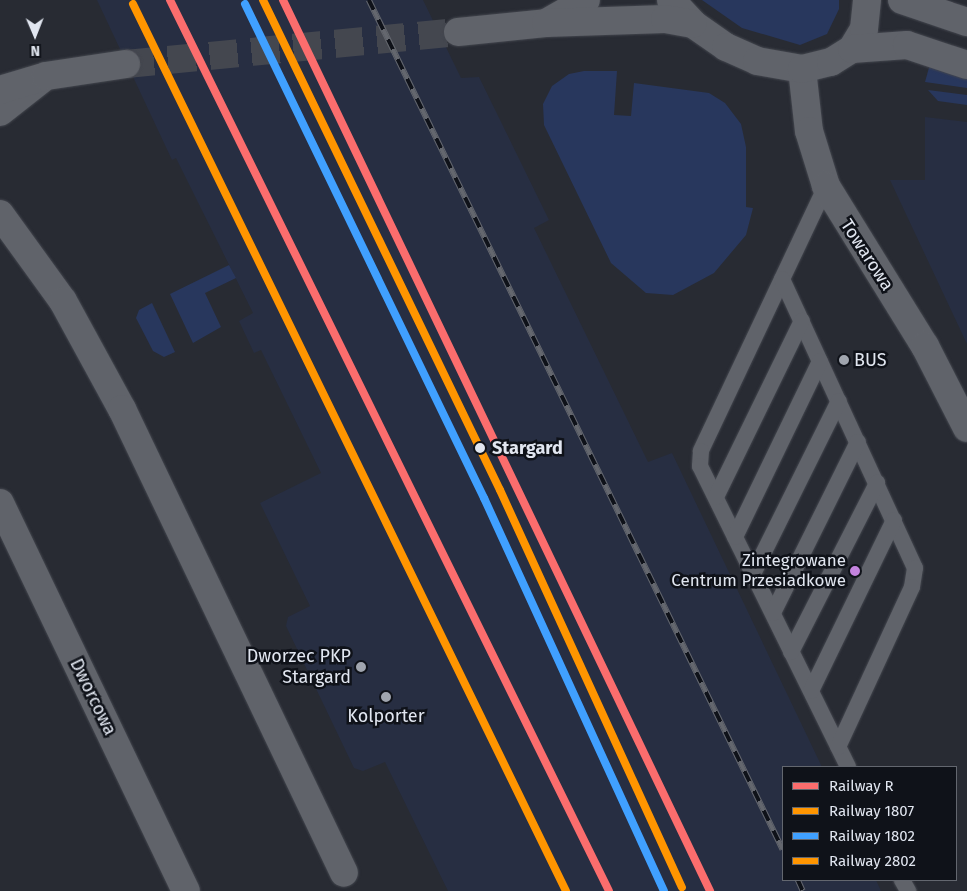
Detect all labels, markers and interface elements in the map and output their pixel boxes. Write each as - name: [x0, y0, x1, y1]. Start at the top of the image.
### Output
- north arrow: [10, 10, 60, 60]
- text: N: [30, 42, 40, 59]
- street label: Towarowa: [836, 215, 898, 295]
- place label: BUS: [854, 349, 887, 371]
- marker: BUS: [838, 354, 850, 366]
- place label: Stargard: [492, 437, 563, 459]
- marker: Stargard: [471, 439, 489, 457]
- place label: Zintegrowane Centrum Przesiadkowe: [671, 551, 846, 591]
- marker: Zintegrowane Centrum Przesiadkowe: [850, 566, 860, 576]
- place label: Dworzec PKP Stargard: [247, 646, 351, 689]
- street label: Dworcowa: [65, 655, 121, 739]
- marker: Dworzec PKP Stargard: [355, 661, 367, 673]
- marker: Kolporter: [380, 691, 392, 703]
- place label: Kolporter: [347, 705, 425, 727]
- legend: [782, 766, 957, 881]
- text: Railway R: [829, 777, 894, 795]
- text: Railway 1807: [829, 802, 914, 820]
- text: Railway 1802: [829, 827, 915, 845]
- text: Railway 2802: [829, 852, 916, 870]

